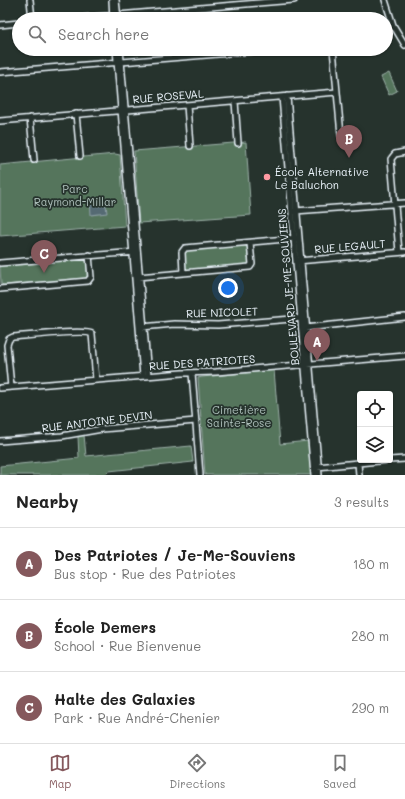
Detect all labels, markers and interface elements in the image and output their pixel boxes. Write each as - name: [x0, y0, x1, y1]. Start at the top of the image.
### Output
- search box: [12, 12, 393, 56]
- icon: search: [26, 23, 48, 45]
- text: Search here: [58, 24, 149, 44]
- street label: RUE ROSEVAL: [132, 85, 204, 107]
- pin: B: [336, 125, 362, 158]
- place label: École Alternative Le Baluchon: [275, 164, 369, 192]
- marker: École Alternative Le Baluchon: [262, 172, 272, 182]
- park label: Parc Raymond-Millar: [34, 181, 116, 209]
- street label: BOULEVARD JE-ME-SOUVIENS: [274, 208, 302, 366]
- street label: RUE LEGAULT: [314, 235, 386, 257]
- pin: C: [31, 240, 57, 273]
- your location: [218, 278, 238, 298]
- street label: RUE NICOLET: [186, 303, 258, 321]
- pin: A: [304, 328, 330, 361]
- street label: RUE DES PATRIOTES: [148, 351, 256, 373]
- map controls: [357, 391, 393, 463]
- button: locate: [357, 391, 393, 427]
- park label: Cimetière Sainte-Rose: [207, 402, 271, 430]
- street label: RUE ANTOINE DEVIN: [41, 407, 153, 435]
- button: layers: [357, 427, 393, 463]
- text: Nearby: [16, 490, 78, 512]
- text: 3 results: [334, 493, 389, 510]
- text: Des Patriotes / Je-Me-Souviens: [54, 545, 295, 565]
- text: A: [24, 555, 34, 572]
- text: 180 m: [353, 555, 389, 572]
- text: Bus stop · Rue des Patriotes: [54, 565, 236, 582]
- text: École Demers: [54, 617, 156, 637]
- text: B: [25, 627, 33, 644]
- text: 280 m: [351, 627, 389, 644]
- text: School · Rue Bienvenue: [54, 637, 201, 654]
- text: Halte des Galaxies: [54, 689, 195, 709]
- text: C: [24, 699, 34, 716]
- text: 290 m: [352, 699, 389, 716]
- text: Park · Rue André-Chenier: [54, 709, 220, 726]
- tab: Map: [49, 752, 71, 791]
- tab: Directions: [169, 752, 225, 791]
- tab: Saved: [323, 752, 356, 791]

